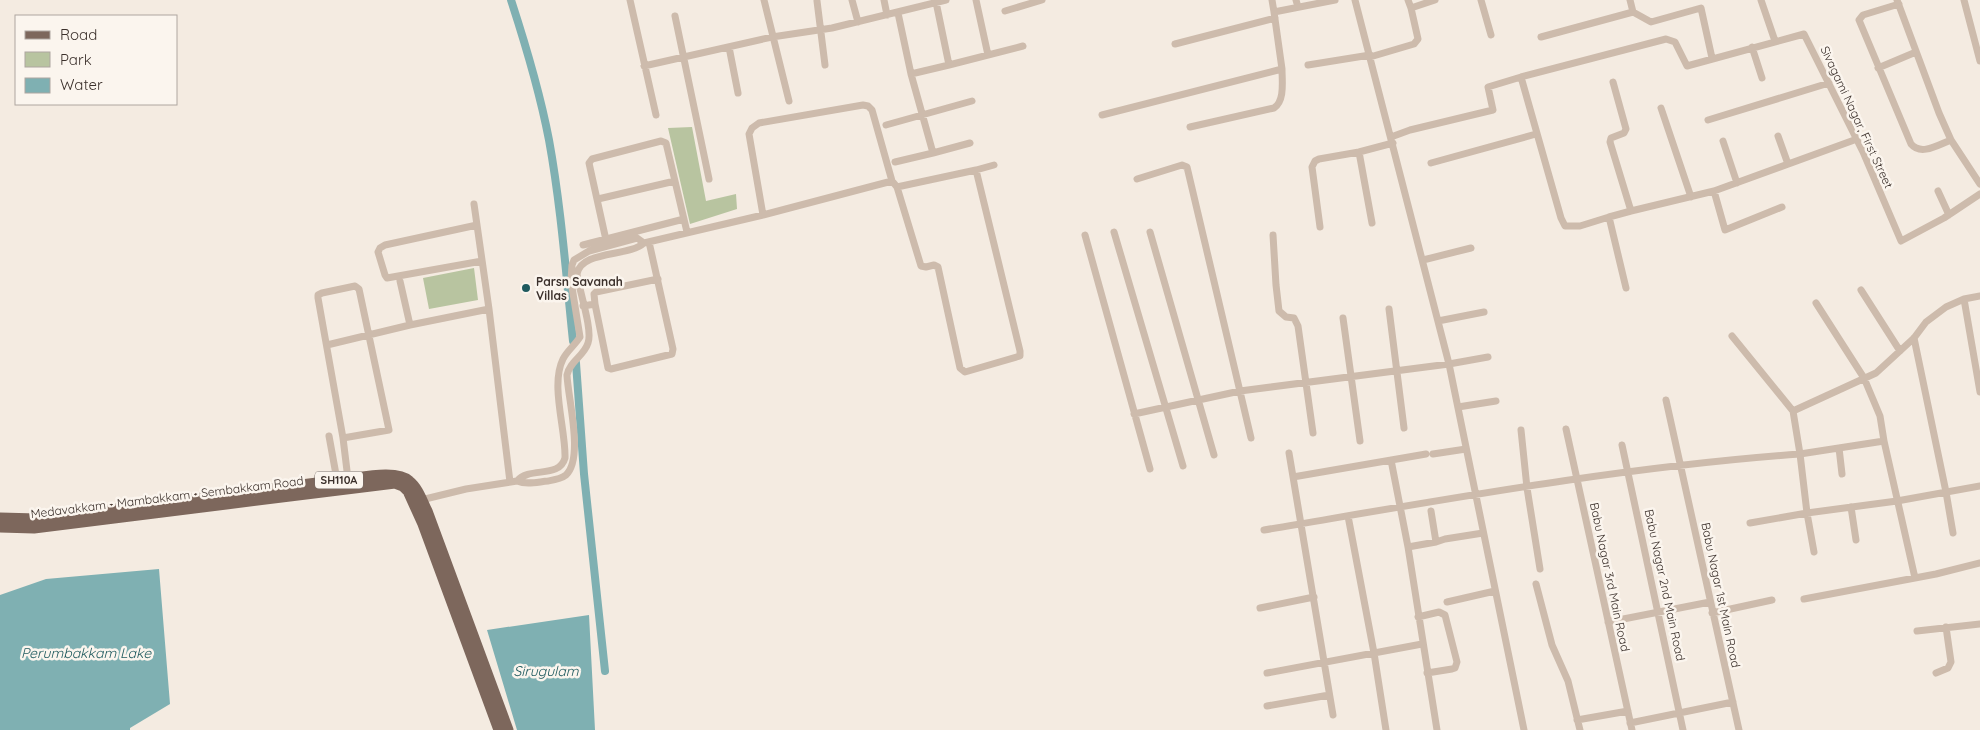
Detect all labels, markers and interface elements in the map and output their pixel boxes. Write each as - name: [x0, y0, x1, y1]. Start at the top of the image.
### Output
- legend: [15, 15, 178, 105]
- text: Road: [60, 25, 97, 44]
- street label: Sivagami Nagar, First Street: [1817, 44, 1897, 190]
- text: Park: [60, 50, 92, 69]
- text: Water: [60, 75, 103, 94]
- place label: Parsn Savanah Villas: [536, 274, 623, 303]
- marker: Parsn Savanah Villas: [520, 282, 532, 294]
- road number: SH110A: [315, 472, 363, 488]
- street label: Medavakkam - Mambakkam - Sembakkam Road: [30, 473, 304, 521]
- street label: Babu Nagar 3rd Main Road: [1587, 501, 1633, 653]
- street label: Babu Nagar 2nd Main Road: [1642, 508, 1688, 662]
- street label: Babu Nagar 1st Main Road: [1698, 521, 1744, 669]
- water label: Perumbakkam Lake: [21, 644, 152, 662]
- water label: Sirugulam: [513, 662, 579, 680]

